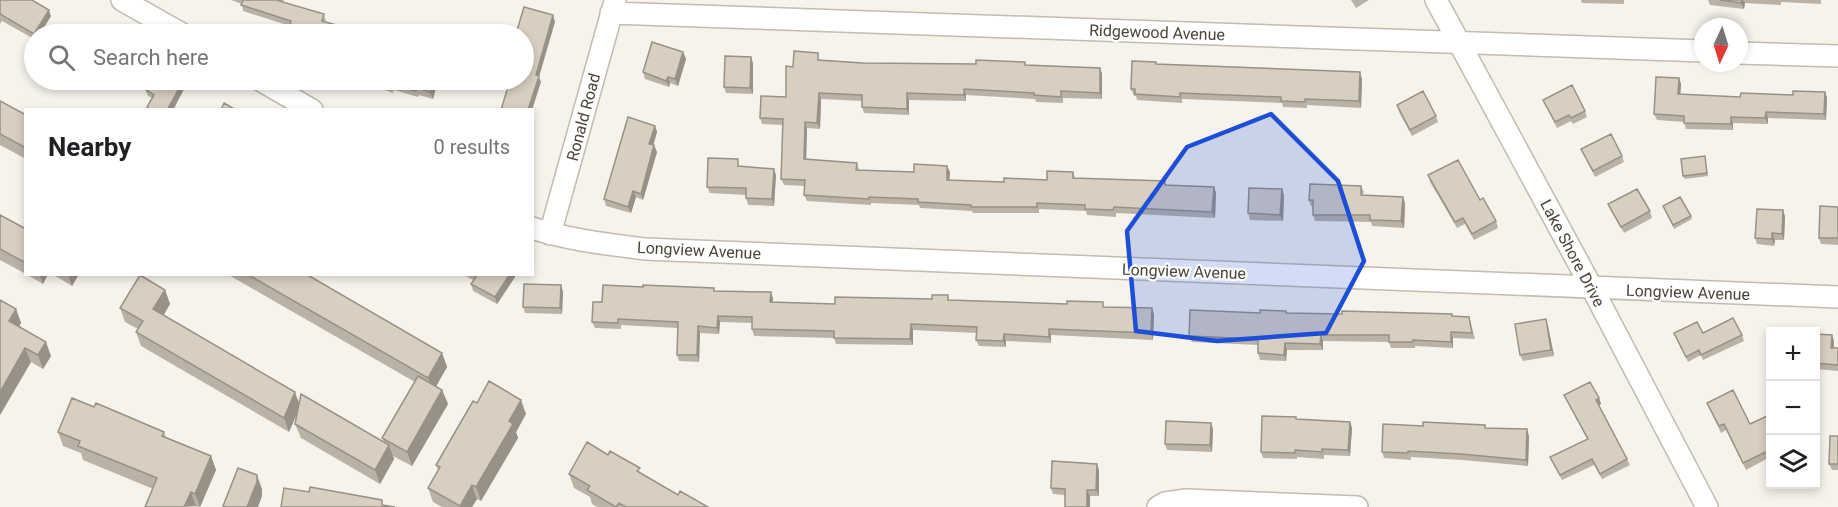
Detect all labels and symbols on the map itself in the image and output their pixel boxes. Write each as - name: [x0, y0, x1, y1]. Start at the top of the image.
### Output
- north arrow: [1694, 18, 1748, 72]
- street label: Ridgewood Avenue: [1089, 21, 1225, 44]
- street label: Ronald Road: [563, 71, 604, 163]
- street label: Lake Shore Drive: [1536, 196, 1609, 310]
- street label: Longview Avenue: [637, 238, 761, 263]
- street label: Longview Avenue: [1122, 260, 1246, 283]
- street label: Longview Avenue: [1626, 281, 1750, 304]

